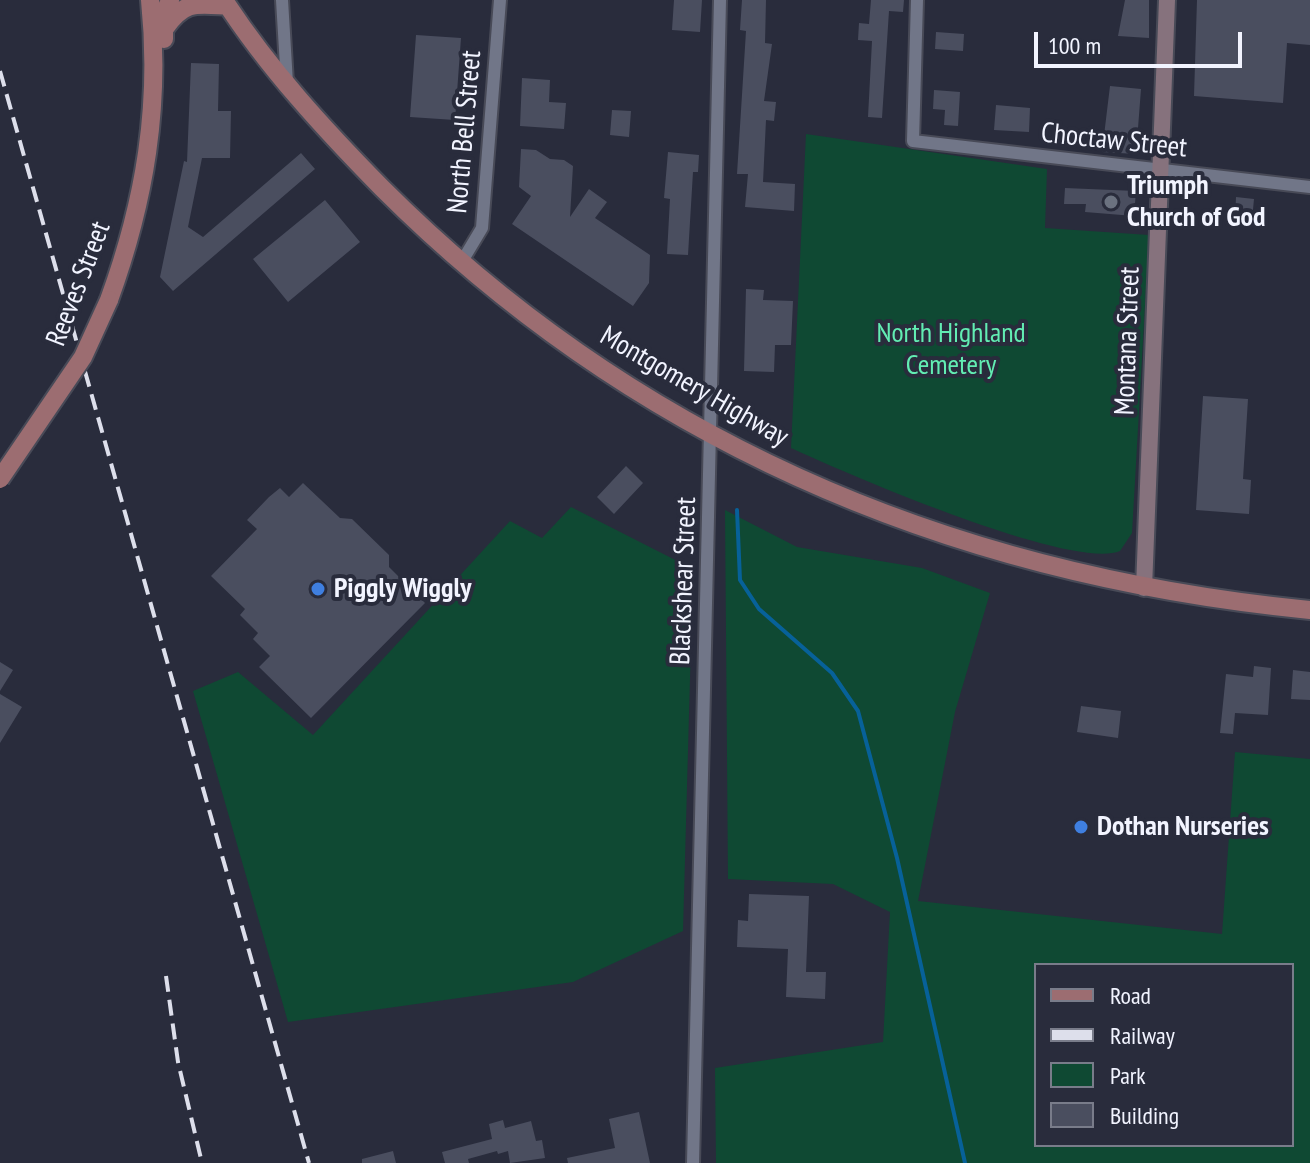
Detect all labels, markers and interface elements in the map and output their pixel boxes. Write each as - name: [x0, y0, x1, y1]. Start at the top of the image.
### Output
- scale bar: [1038, 16, 1246, 66]
- text: 100 m: [1048, 30, 1101, 61]
- street label: North Bell Street: [441, 49, 489, 215]
- street label: Choctaw Street: [1039, 117, 1189, 165]
- place label: Triumph Church of God: [1127, 169, 1266, 235]
- marker: Triumph Church of God: [1102, 193, 1120, 211]
- street label: Reeves Street: [40, 217, 118, 351]
- street label: Montana Street: [1109, 266, 1147, 416]
- park label: North Highland Cemetery: [876, 317, 1026, 383]
- street label: Montgomery Highway: [594, 320, 794, 454]
- street label: Blackshear Street: [664, 497, 704, 665]
- place label: Piggly Wiggly: [334, 572, 471, 606]
- marker: Piggly Wiggly: [309, 580, 327, 598]
- place label: Dothan Nurseries: [1097, 810, 1269, 844]
- marker: Dothan Nurseries: [1072, 818, 1090, 836]
- legend: [1034, 963, 1294, 1147]
- text: Road: [1110, 980, 1151, 1011]
- text: Railway: [1110, 1020, 1175, 1051]
- text: Park: [1110, 1060, 1146, 1091]
- text: Building: [1110, 1100, 1179, 1131]

